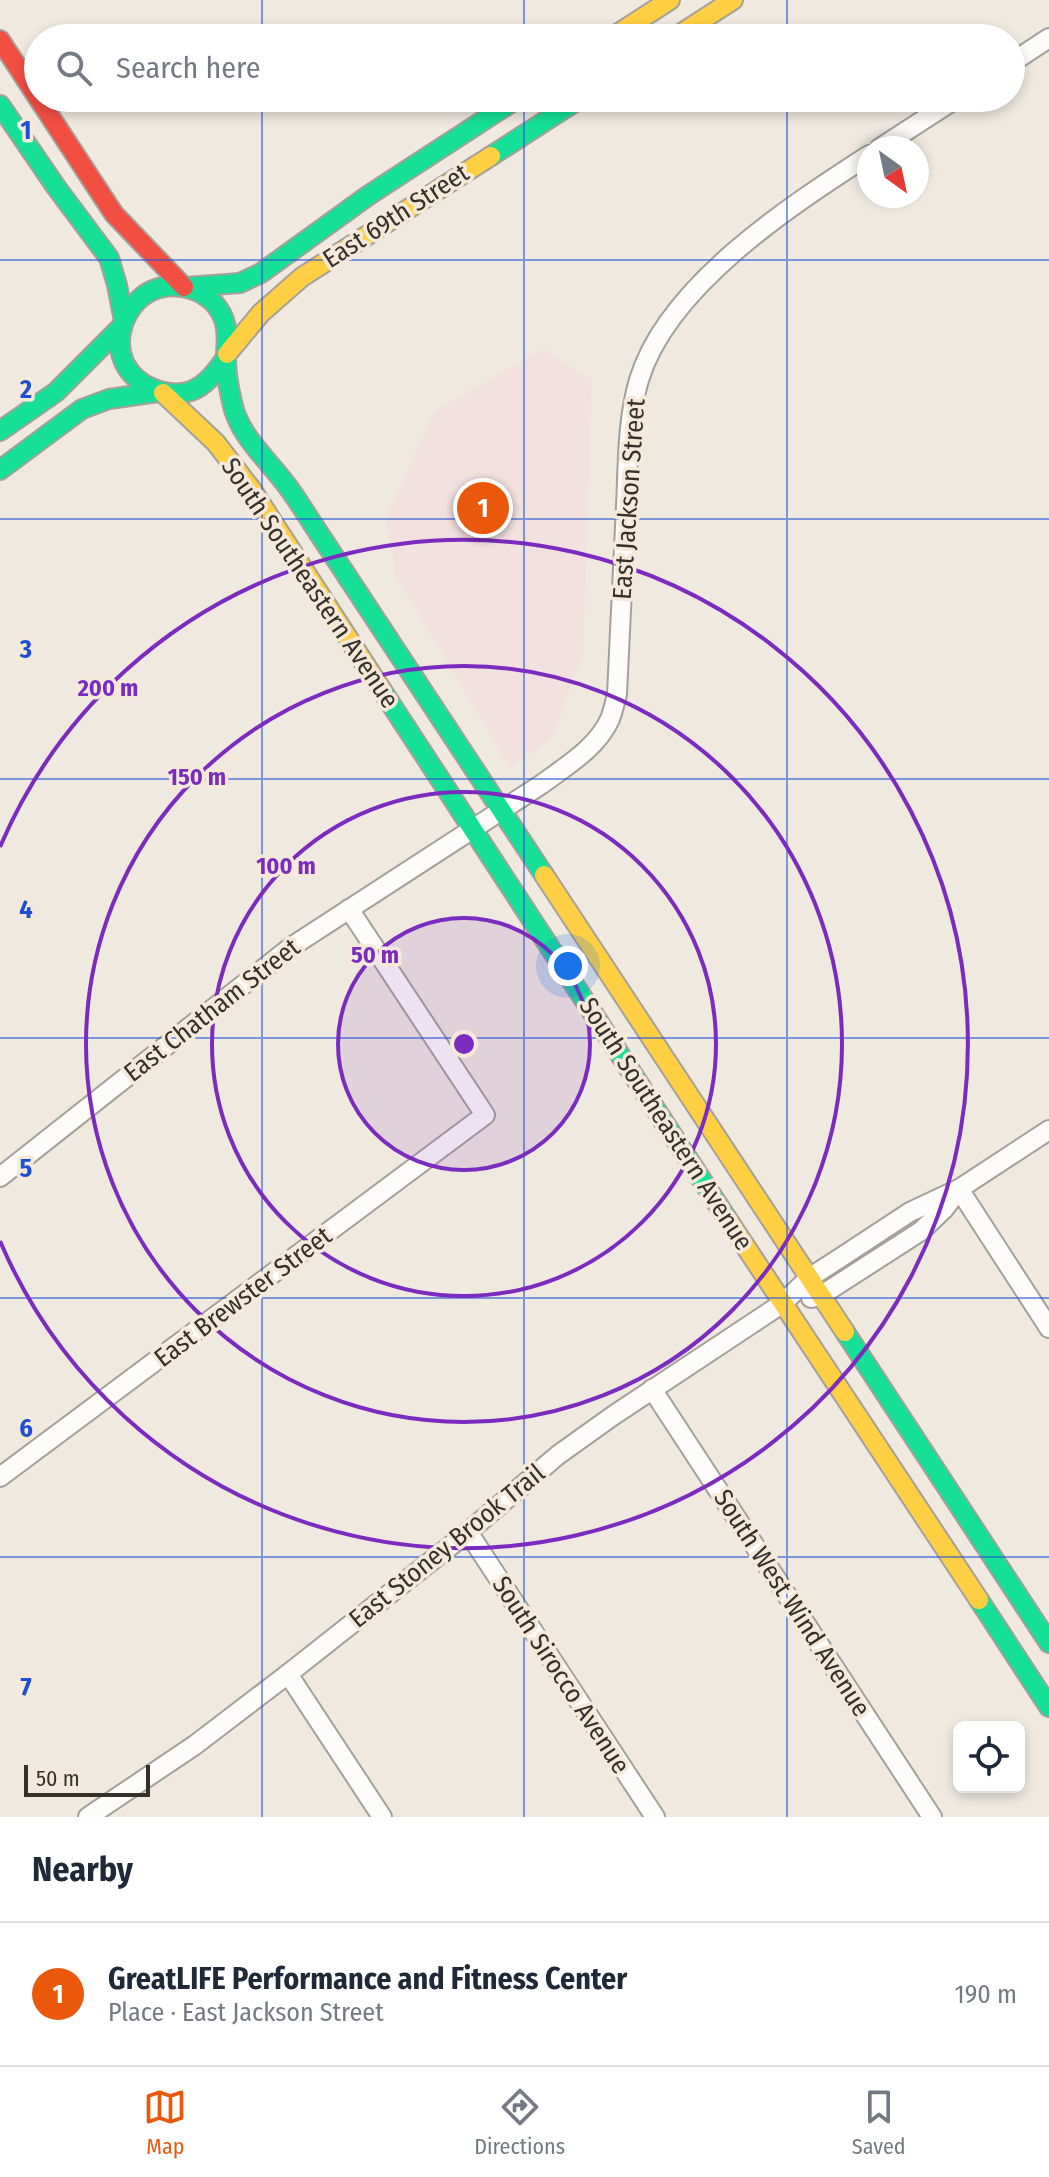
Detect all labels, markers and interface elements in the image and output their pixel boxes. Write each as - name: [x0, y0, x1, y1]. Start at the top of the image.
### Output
- search box: [24, 24, 1025, 112]
- icon: search: [52, 46, 96, 90]
- text: Search here: [116, 50, 261, 86]
- text: 1: [21, 115, 32, 146]
- north arrow: [857, 136, 929, 208]
- street label: East 69th Street: [317, 157, 475, 275]
- text: 2: [19, 374, 32, 405]
- street label: East Jackson Street: [607, 397, 652, 601]
- street label: South Southeastern Avenue: [215, 452, 405, 714]
- pin: 1: [457, 478, 509, 538]
- text: 3: [19, 634, 32, 665]
- text: 200 m: [77, 674, 138, 702]
- text: 150 m: [168, 763, 226, 791]
- text: 100 m: [256, 852, 316, 880]
- text: 4: [19, 894, 33, 925]
- street label: East Chatham Street: [118, 931, 306, 1088]
- text: 50 m: [351, 941, 399, 969]
- your location: [548, 946, 588, 986]
- street label: South Southeastern Avenue: [573, 992, 759, 1256]
- centre of rings: [450, 1030, 478, 1058]
- text: 5: [20, 1153, 33, 1184]
- street label: East Brewster Street: [148, 1220, 338, 1374]
- text: 6: [19, 1413, 33, 1444]
- street label: East Stoney Brook Trail: [343, 1457, 551, 1634]
- street label: South West Wind Avenue: [707, 1484, 877, 1722]
- street label: South Sirocco Avenue: [486, 1570, 636, 1780]
- text: 7: [20, 1672, 32, 1703]
- map controls: [953, 1721, 1025, 1793]
- button: locate: [953, 1721, 1025, 1793]
- scale bar: [24, 1761, 150, 1797]
- text: 50 m: [36, 1765, 80, 1792]
- text: Nearby: [32, 1849, 133, 1890]
- text: GreatLIFE Performance and Fitness Center: [108, 1961, 627, 1997]
- text: 1: [53, 1979, 64, 2010]
- text: 190 m: [955, 1979, 1017, 2010]
- text: Place · East Jackson Street: [108, 1997, 384, 2028]
- tab: Map: [143, 2085, 187, 2160]
- tab: Directions: [474, 2085, 565, 2160]
- tab: Saved: [852, 2085, 906, 2160]

